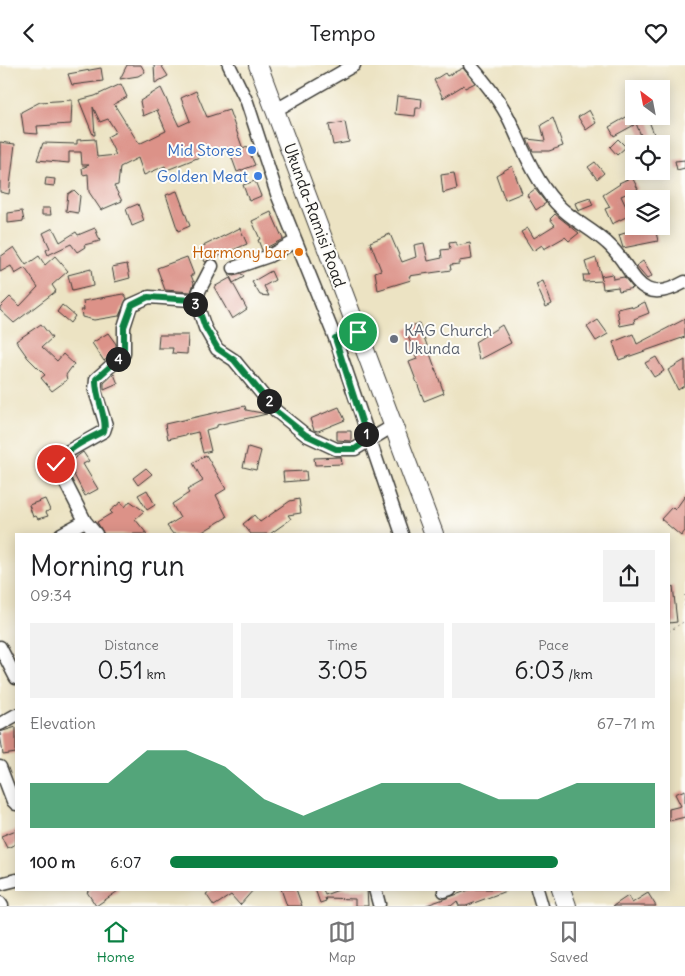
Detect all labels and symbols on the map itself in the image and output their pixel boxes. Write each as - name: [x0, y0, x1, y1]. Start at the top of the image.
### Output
- north arrow: [625, 80, 670, 125]
- place label: Mid Stores: [167, 140, 242, 160]
- street label: Ukunda-Ramisi Road: [280, 140, 350, 290]
- marker: Mid Stores: [246, 144, 258, 156]
- place label: Golden Meat: [157, 166, 249, 186]
- marker: Golden Meat: [252, 170, 264, 182]
- place label: Harmony bar: [192, 242, 289, 262]
- marker: Harmony bar: [293, 246, 305, 258]
- pin: 3: [182, 291, 208, 317]
- pin: [337, 311, 379, 353]
- place label: KAG Church Ukunda: [404, 320, 492, 358]
- marker: KAG Church Ukunda: [388, 333, 400, 345]
- pin: 4: [106, 347, 130, 371]
- pin: 2: [256, 389, 282, 413]
- pin: 1: [354, 421, 378, 447]
- pin: [35, 443, 77, 485]

